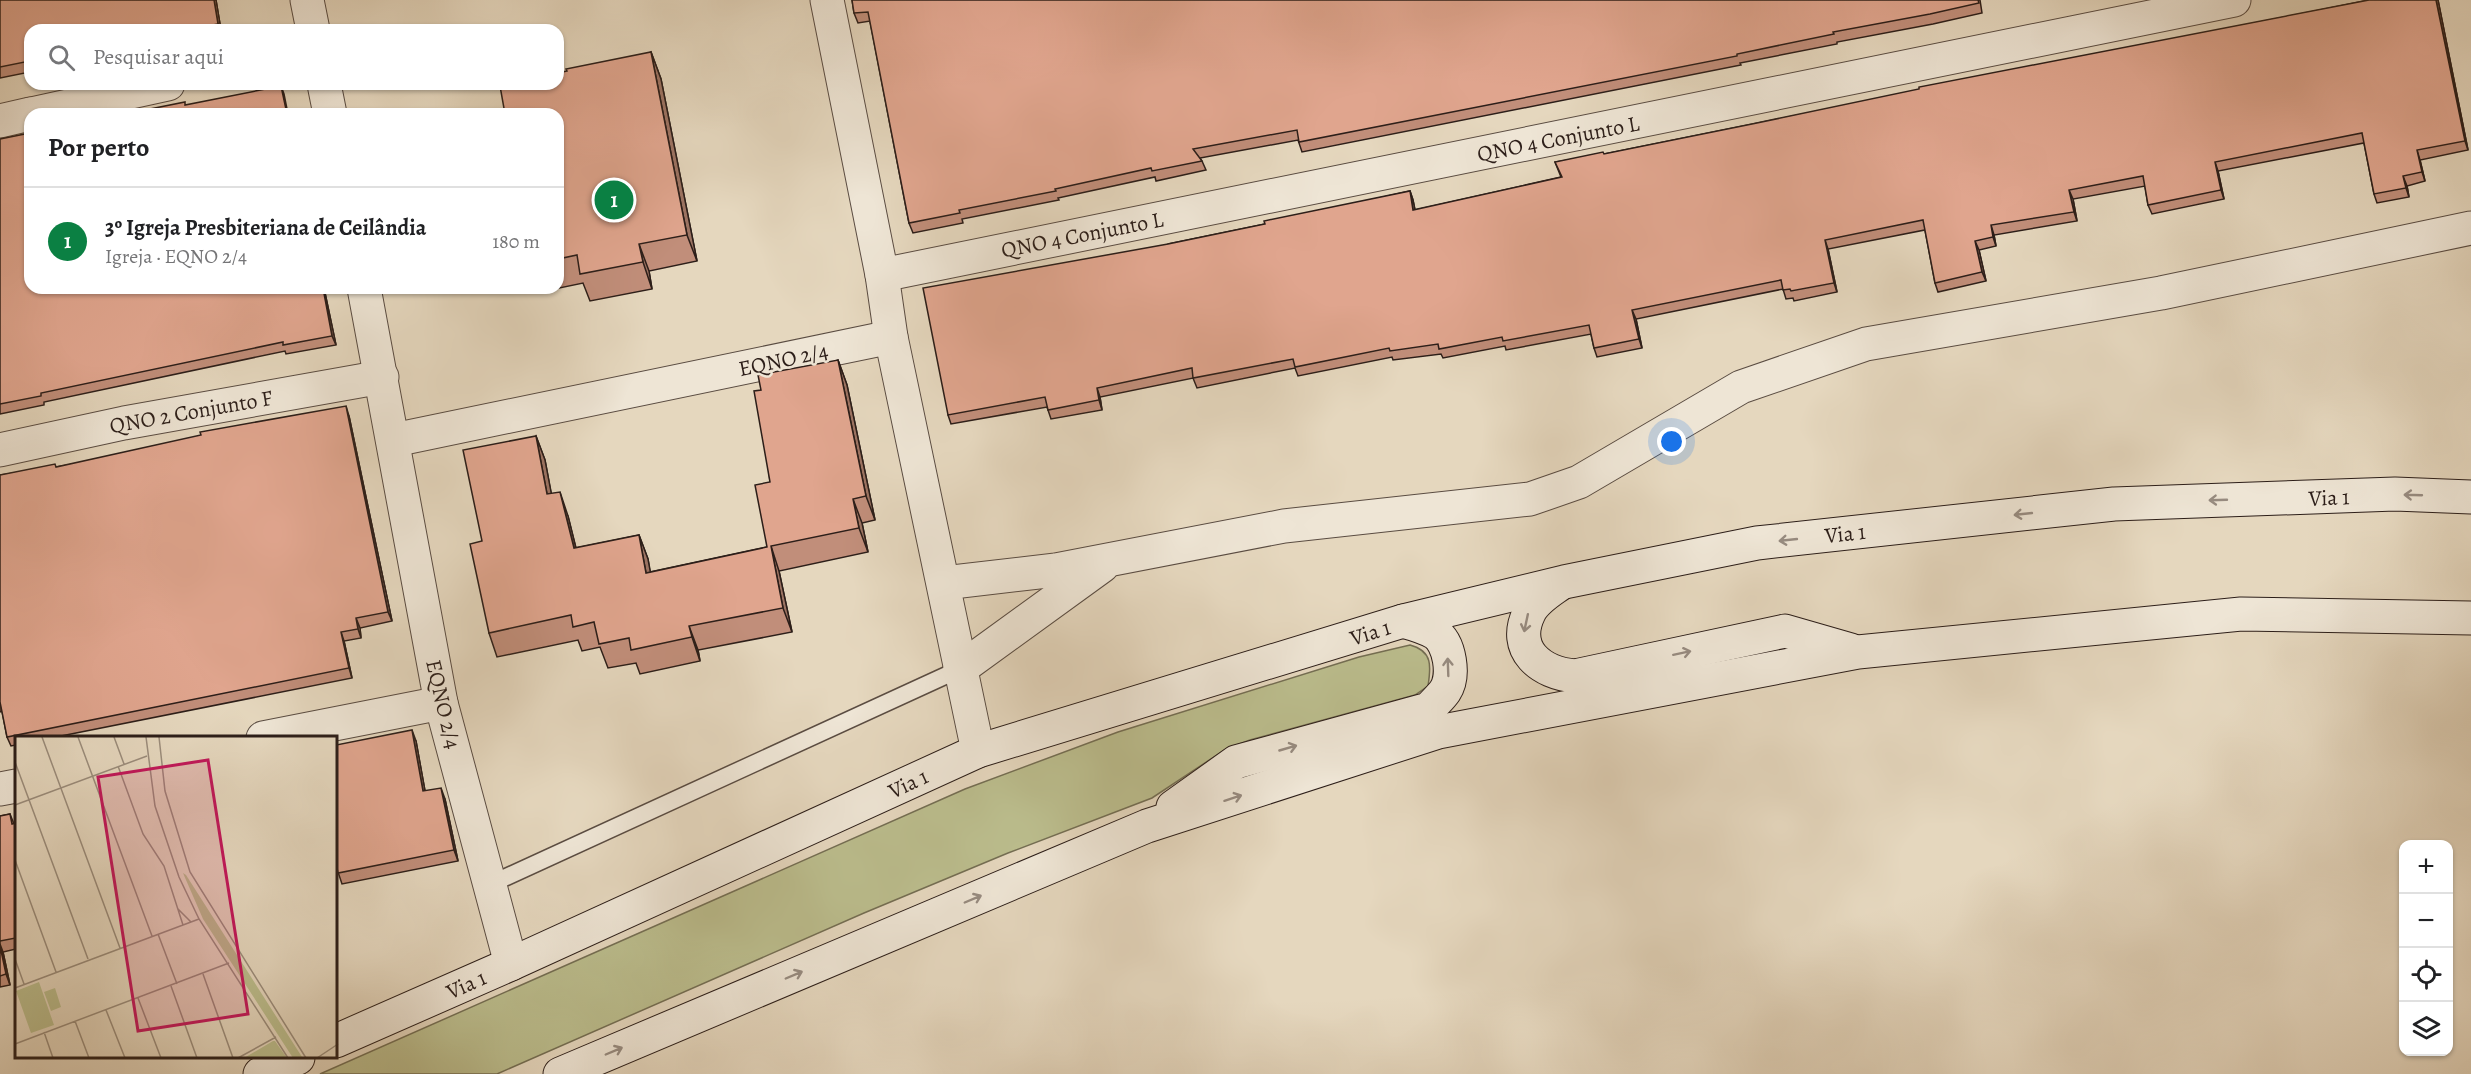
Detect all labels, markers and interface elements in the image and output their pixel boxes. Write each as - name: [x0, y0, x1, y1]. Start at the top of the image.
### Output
- search box: [24, 24, 564, 90]
- icon: search: [45, 41, 78, 74]
- text: Pesquisar aqui: [93, 42, 224, 72]
- street label: QNO 4 Conjunto L: [1475, 108, 1643, 169]
- text: Por perto: [48, 130, 149, 165]
- pin: 1: [594, 178, 634, 222]
- street label: QNO 4 Conjunto L: [999, 204, 1167, 265]
- text: 3º Igreja Presbiteriana de Ceilândia: [105, 213, 426, 243]
- text: 1: [64, 228, 71, 255]
- text: 180 m: [492, 228, 540, 255]
- text: Igreja · EQNO 2/4: [105, 243, 247, 270]
- street label: EQNO 2/4: [736, 336, 831, 384]
- street label: QNO 2 Conjunto F: [107, 383, 275, 441]
- your location: [1657, 427, 1686, 456]
- street label: Via 1: [2307, 482, 2350, 514]
- one-way arrow: [2403, 490, 2423, 501]
- one-way arrow: [2208, 495, 2228, 506]
- one-way arrow: [2014, 509, 2034, 520]
- street label: Via 1: [1822, 517, 1867, 551]
- one-way arrow: [1778, 534, 1798, 545]
- street label: Via 1: [1345, 613, 1394, 654]
- one-way arrow: [1520, 613, 1532, 632]
- one-way arrow: [1672, 647, 1692, 658]
- street label: EQNO 2/4: [418, 657, 468, 752]
- one-way arrow: [1442, 657, 1454, 677]
- inset map: [15, 736, 338, 1059]
- one-way arrow: [1278, 742, 1297, 753]
- street label: Via 1: [883, 762, 933, 807]
- one-way arrow: [1223, 792, 1242, 803]
- map controls: [2399, 840, 2453, 1056]
- button: +: [2399, 840, 2453, 894]
- one-way arrow: [964, 893, 982, 904]
- button: −: [2399, 894, 2453, 948]
- button: locate: [2399, 948, 2453, 1002]
- street label: Via 1: [441, 963, 491, 1007]
- one-way arrow: [784, 969, 802, 980]
- button: layers: [2399, 1002, 2453, 1056]
- one-way arrow: [604, 1045, 623, 1056]

